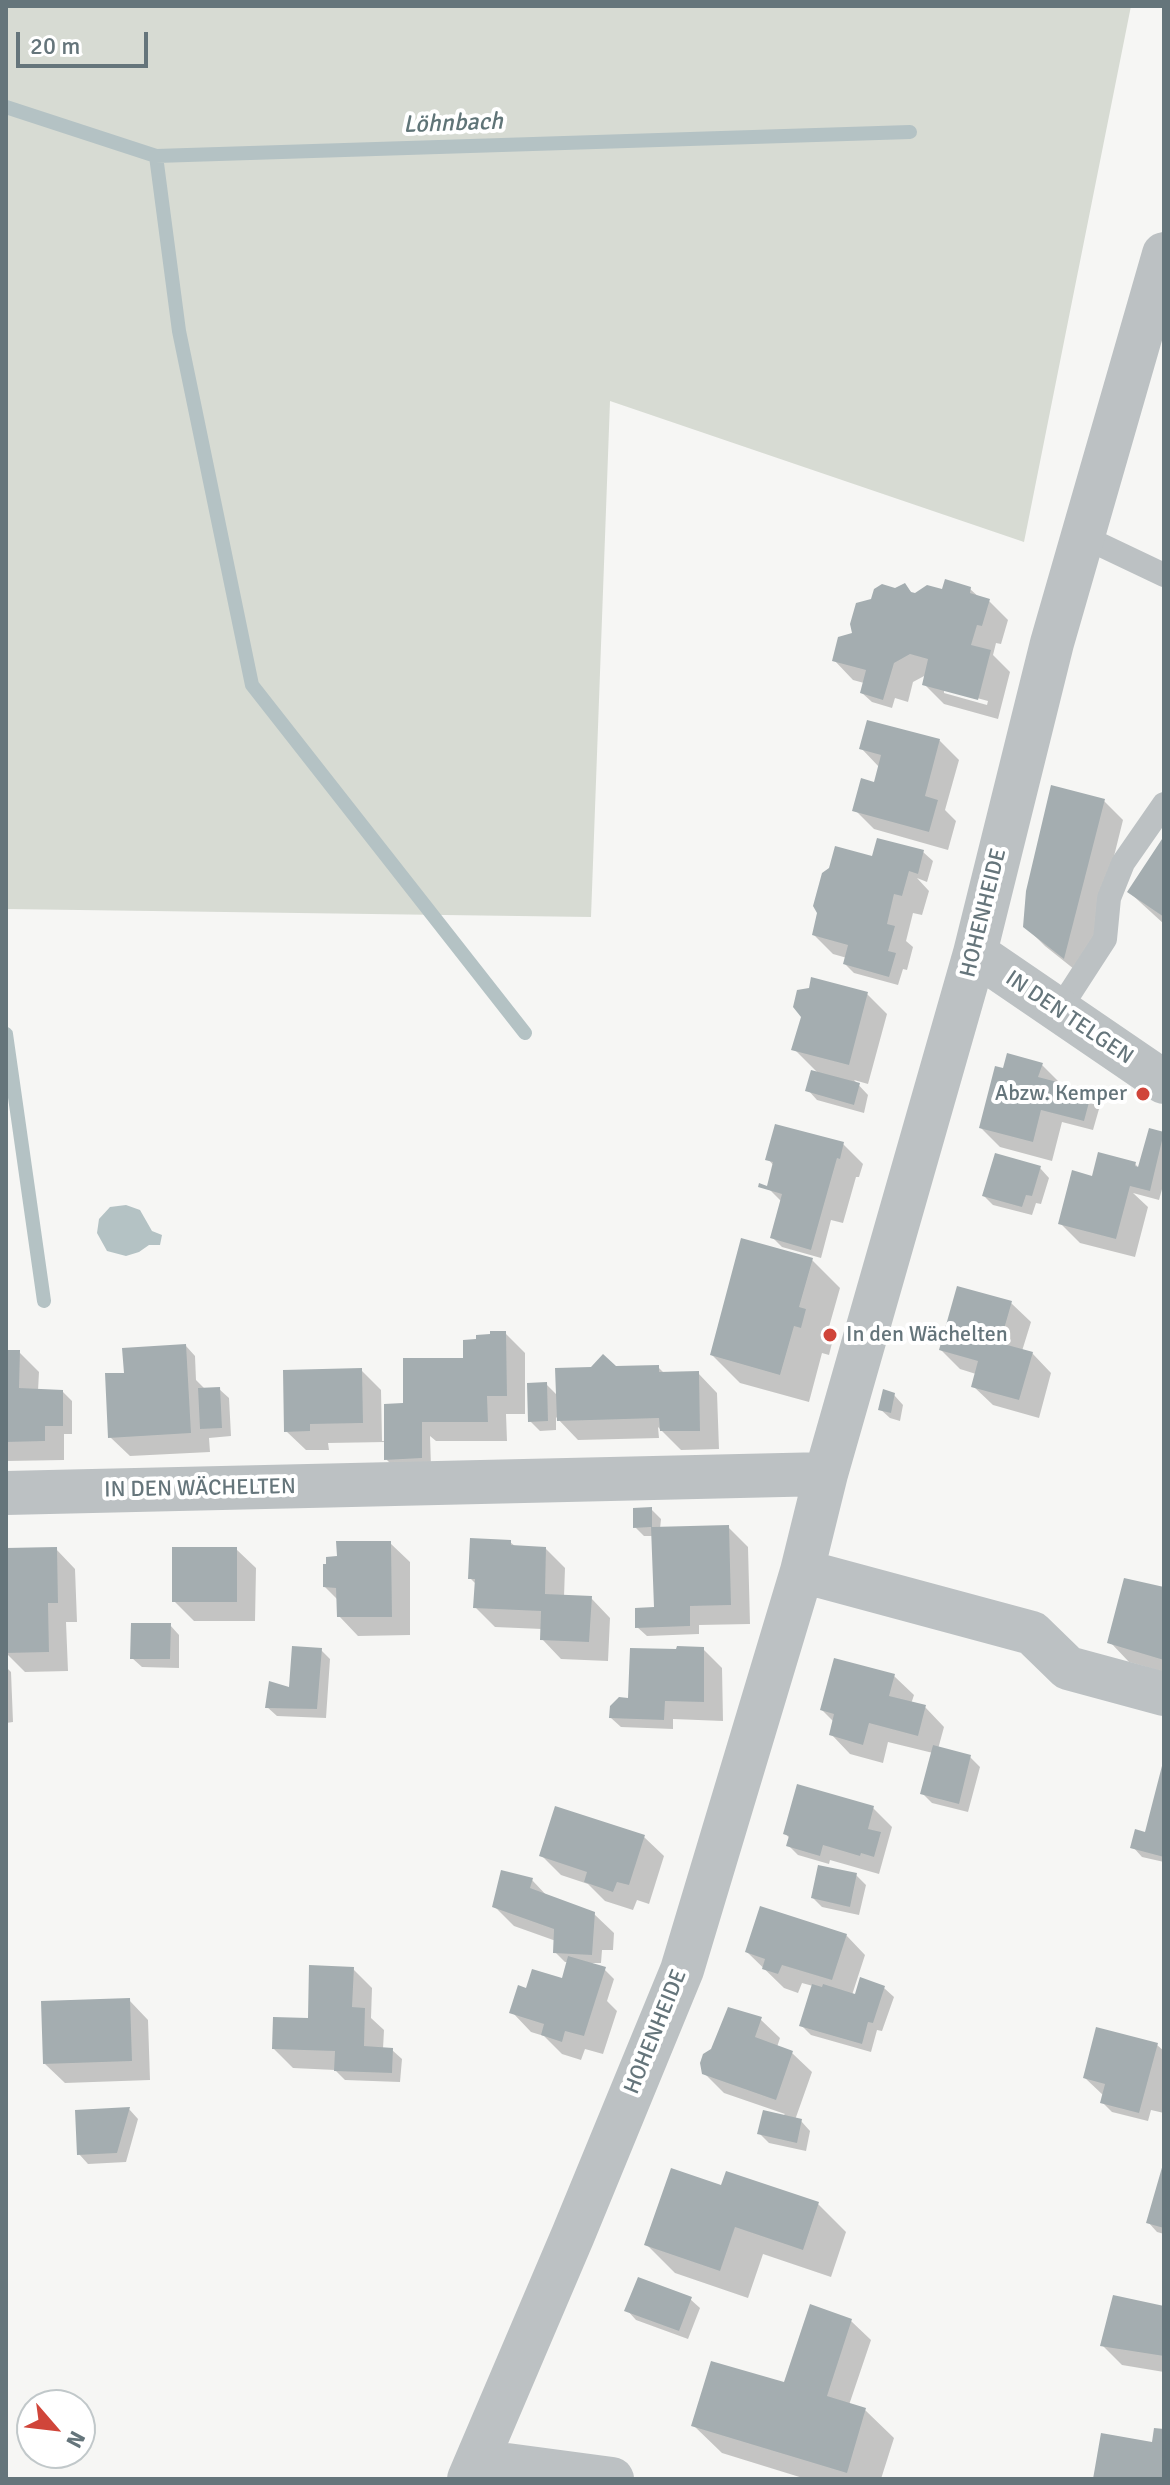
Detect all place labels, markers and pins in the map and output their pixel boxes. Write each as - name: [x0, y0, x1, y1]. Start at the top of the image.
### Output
- place label: Abzw. Kemper: [995, 1081, 1127, 1107]
- marker: Abzw. Kemper: [1134, 1085, 1152, 1103]
- place label: In den Wächelten: [846, 1322, 1008, 1348]
- marker: In den Wächelten: [821, 1326, 839, 1344]

